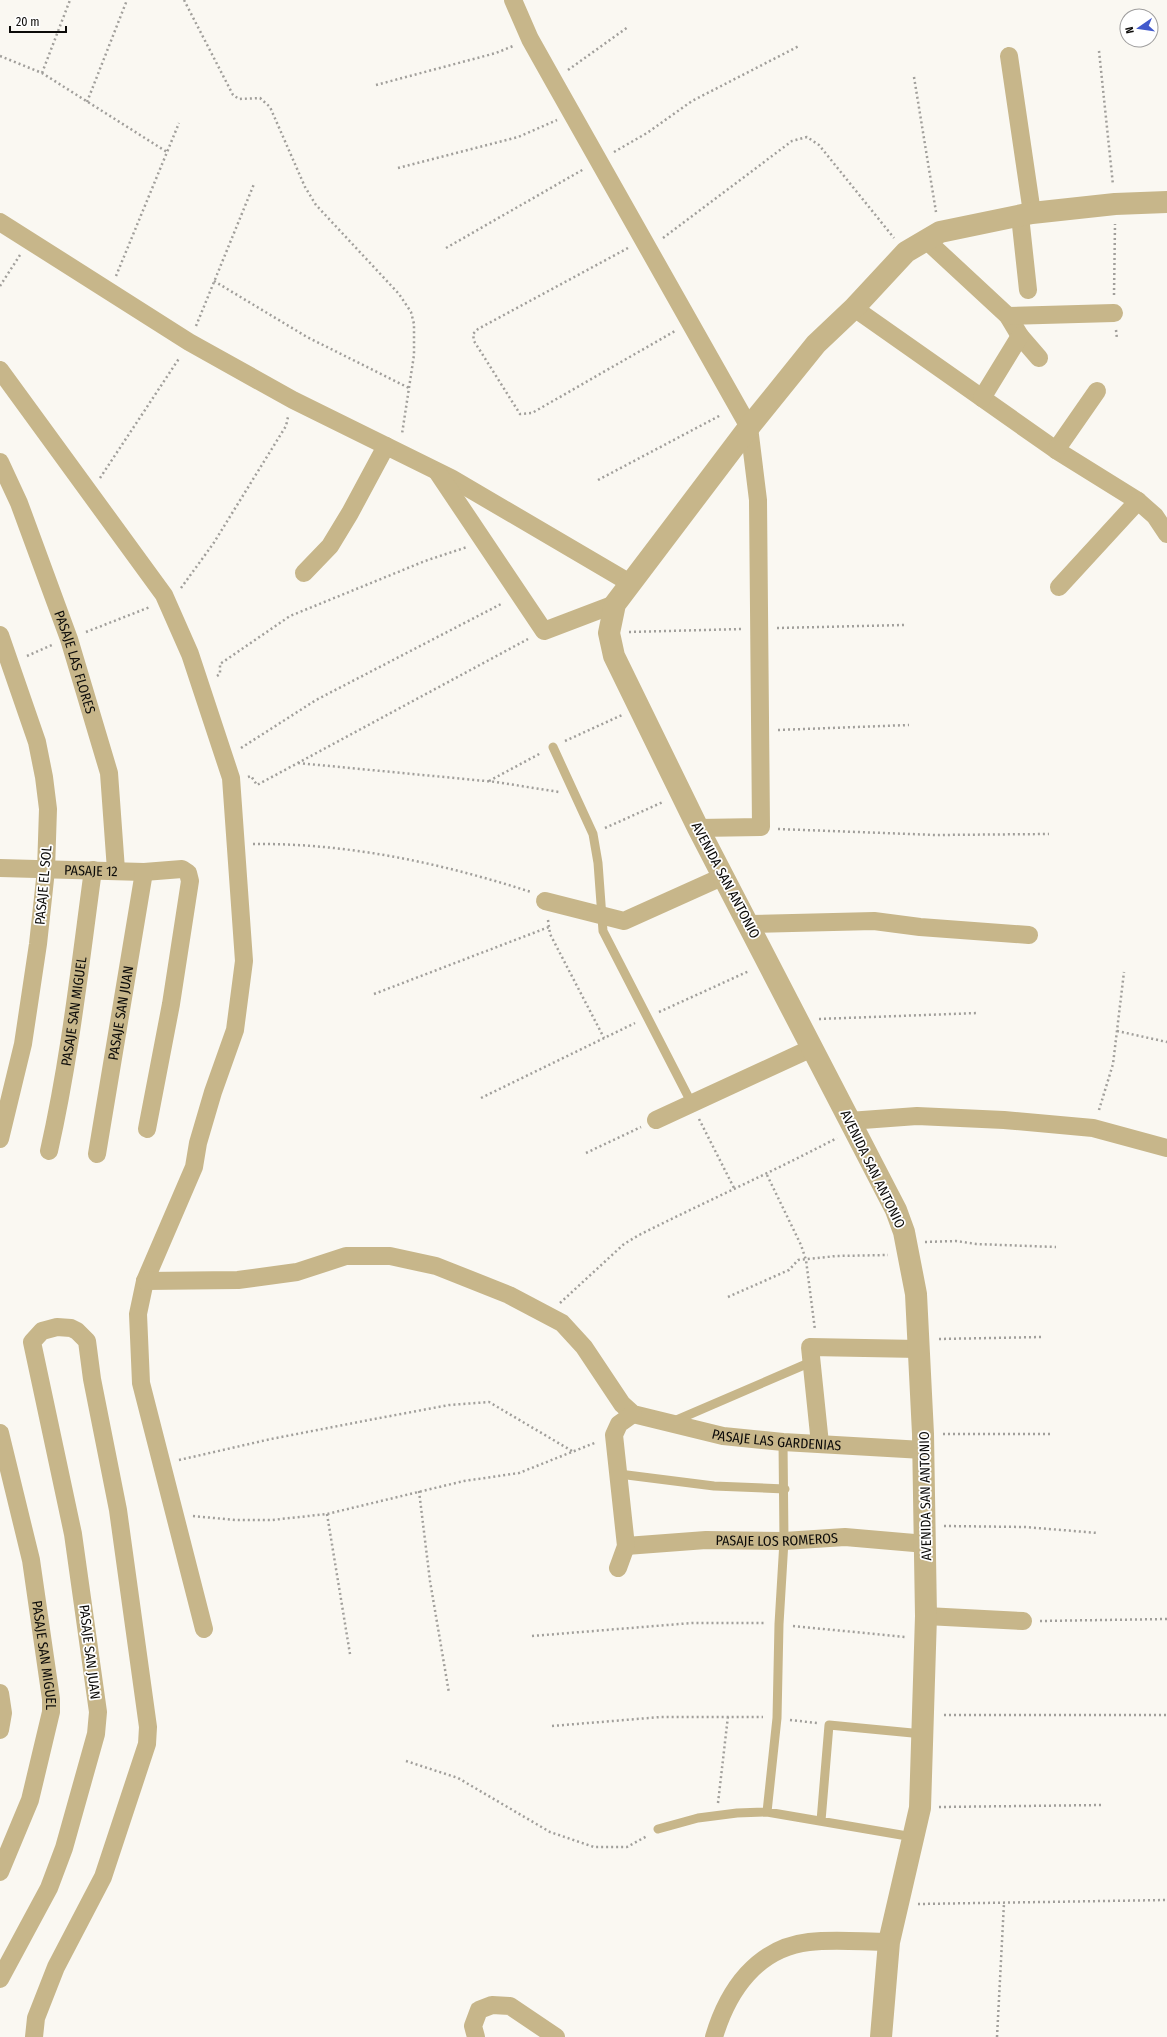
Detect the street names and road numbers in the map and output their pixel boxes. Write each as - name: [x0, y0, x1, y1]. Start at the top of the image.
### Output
- street label: PASAJE LAS FLORES: [50, 608, 99, 716]
- street label: AVENIDA SAN ANTONIO: [688, 819, 764, 941]
- street label: PASAJE EL SOL: [32, 845, 55, 926]
- street label: PASAJE 12: [64, 862, 118, 880]
- street label: PASAJE SAN MIGUEL: [58, 956, 90, 1067]
- street label: PASAJE SAN JUAN: [105, 964, 137, 1062]
- street label: AVENIDA SAN ANTONIO: [837, 1107, 909, 1231]
- street label: PASAJE LAS GARDENIAS: [710, 1426, 842, 1454]
- street label: AVENIDA SAN ANTONIO: [916, 1431, 935, 1561]
- street label: PASAJE LOS ROMEROS: [715, 1529, 839, 1550]
- street label: PASAJE SAN MIGUEL: [28, 1599, 59, 1710]
- street label: PASAJE SAN JUAN: [75, 1604, 104, 1701]

